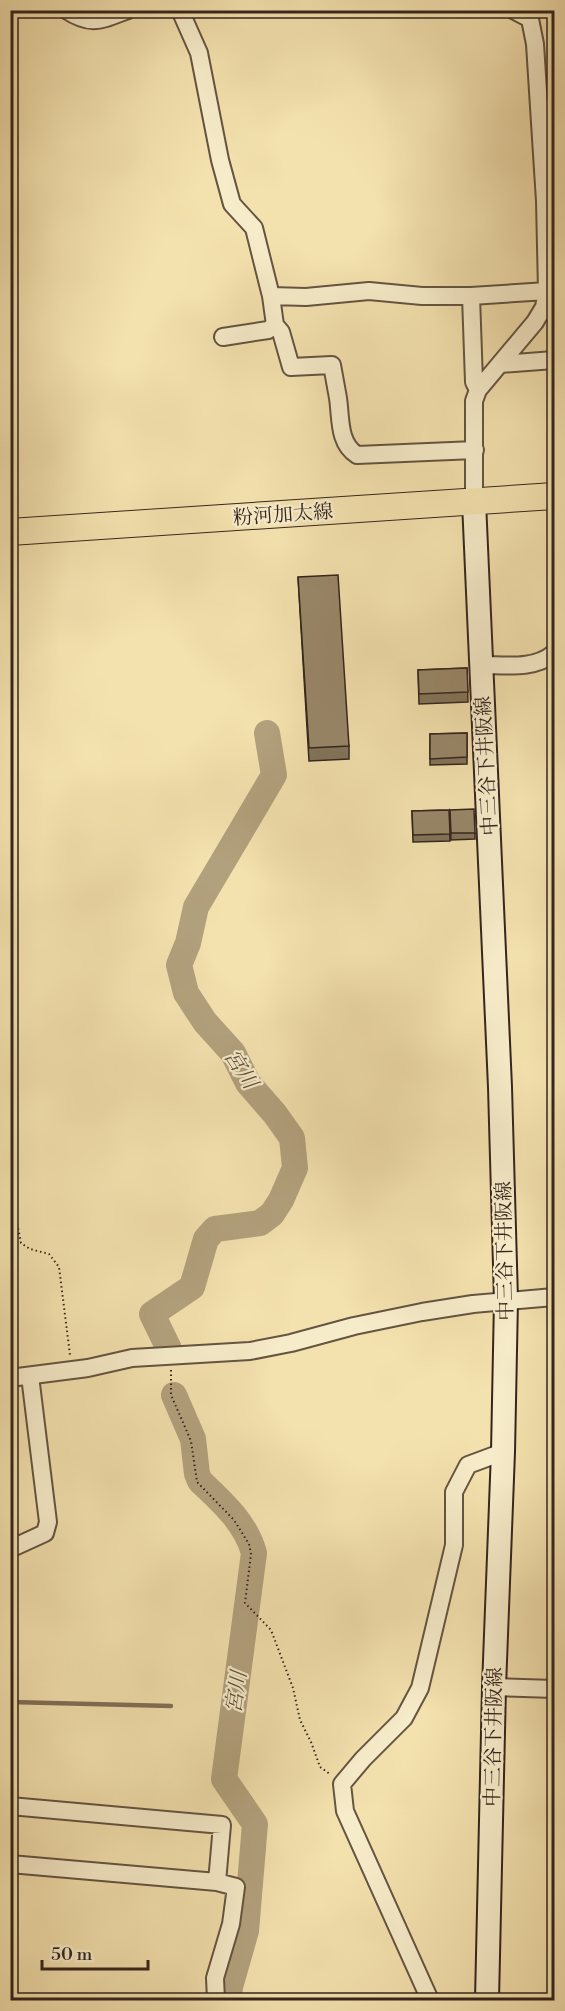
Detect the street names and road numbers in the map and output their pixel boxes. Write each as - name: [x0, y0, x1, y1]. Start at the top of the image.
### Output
- street label: 粉河加太線: [232, 500, 334, 531]
- street label: 中三谷下井阪線: [471, 695, 504, 836]
- street label: 中三谷下井阪線: [492, 1181, 519, 1321]
- street label: 中三谷下井阪線: [481, 1667, 508, 1807]

